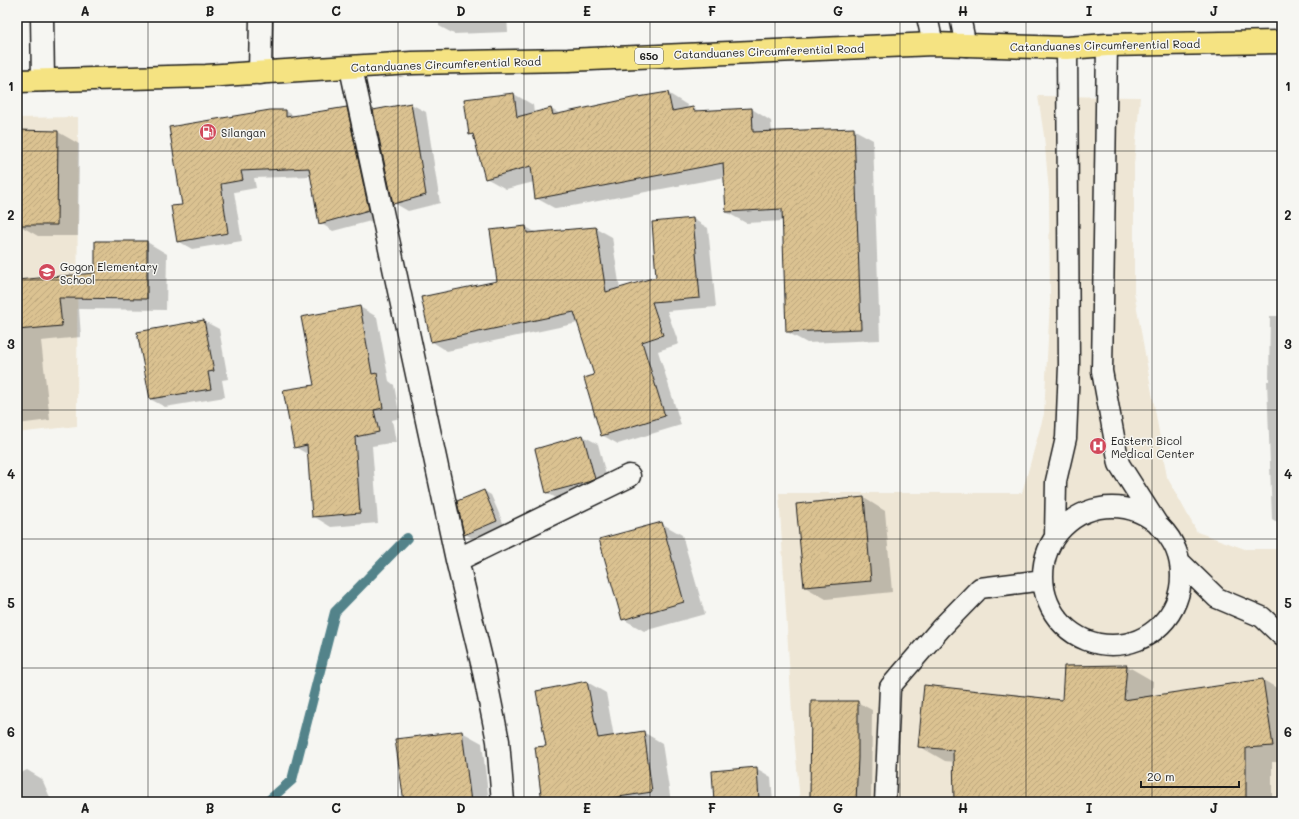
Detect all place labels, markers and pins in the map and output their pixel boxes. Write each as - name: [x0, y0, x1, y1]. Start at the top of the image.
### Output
- fuel station icon: Silangan: [198, 122, 218, 142]
- place label: Silangan: [221, 125, 266, 140]
- place label: Gogon Elementary School: [60, 259, 158, 287]
- school or university icon: Gogon Elementary School: [37, 262, 57, 282]
- place label: Eastern Bicol Medical Center: [1111, 433, 1194, 461]
- hospital icon: Eastern Bicol Medical Center: [1088, 436, 1108, 456]

